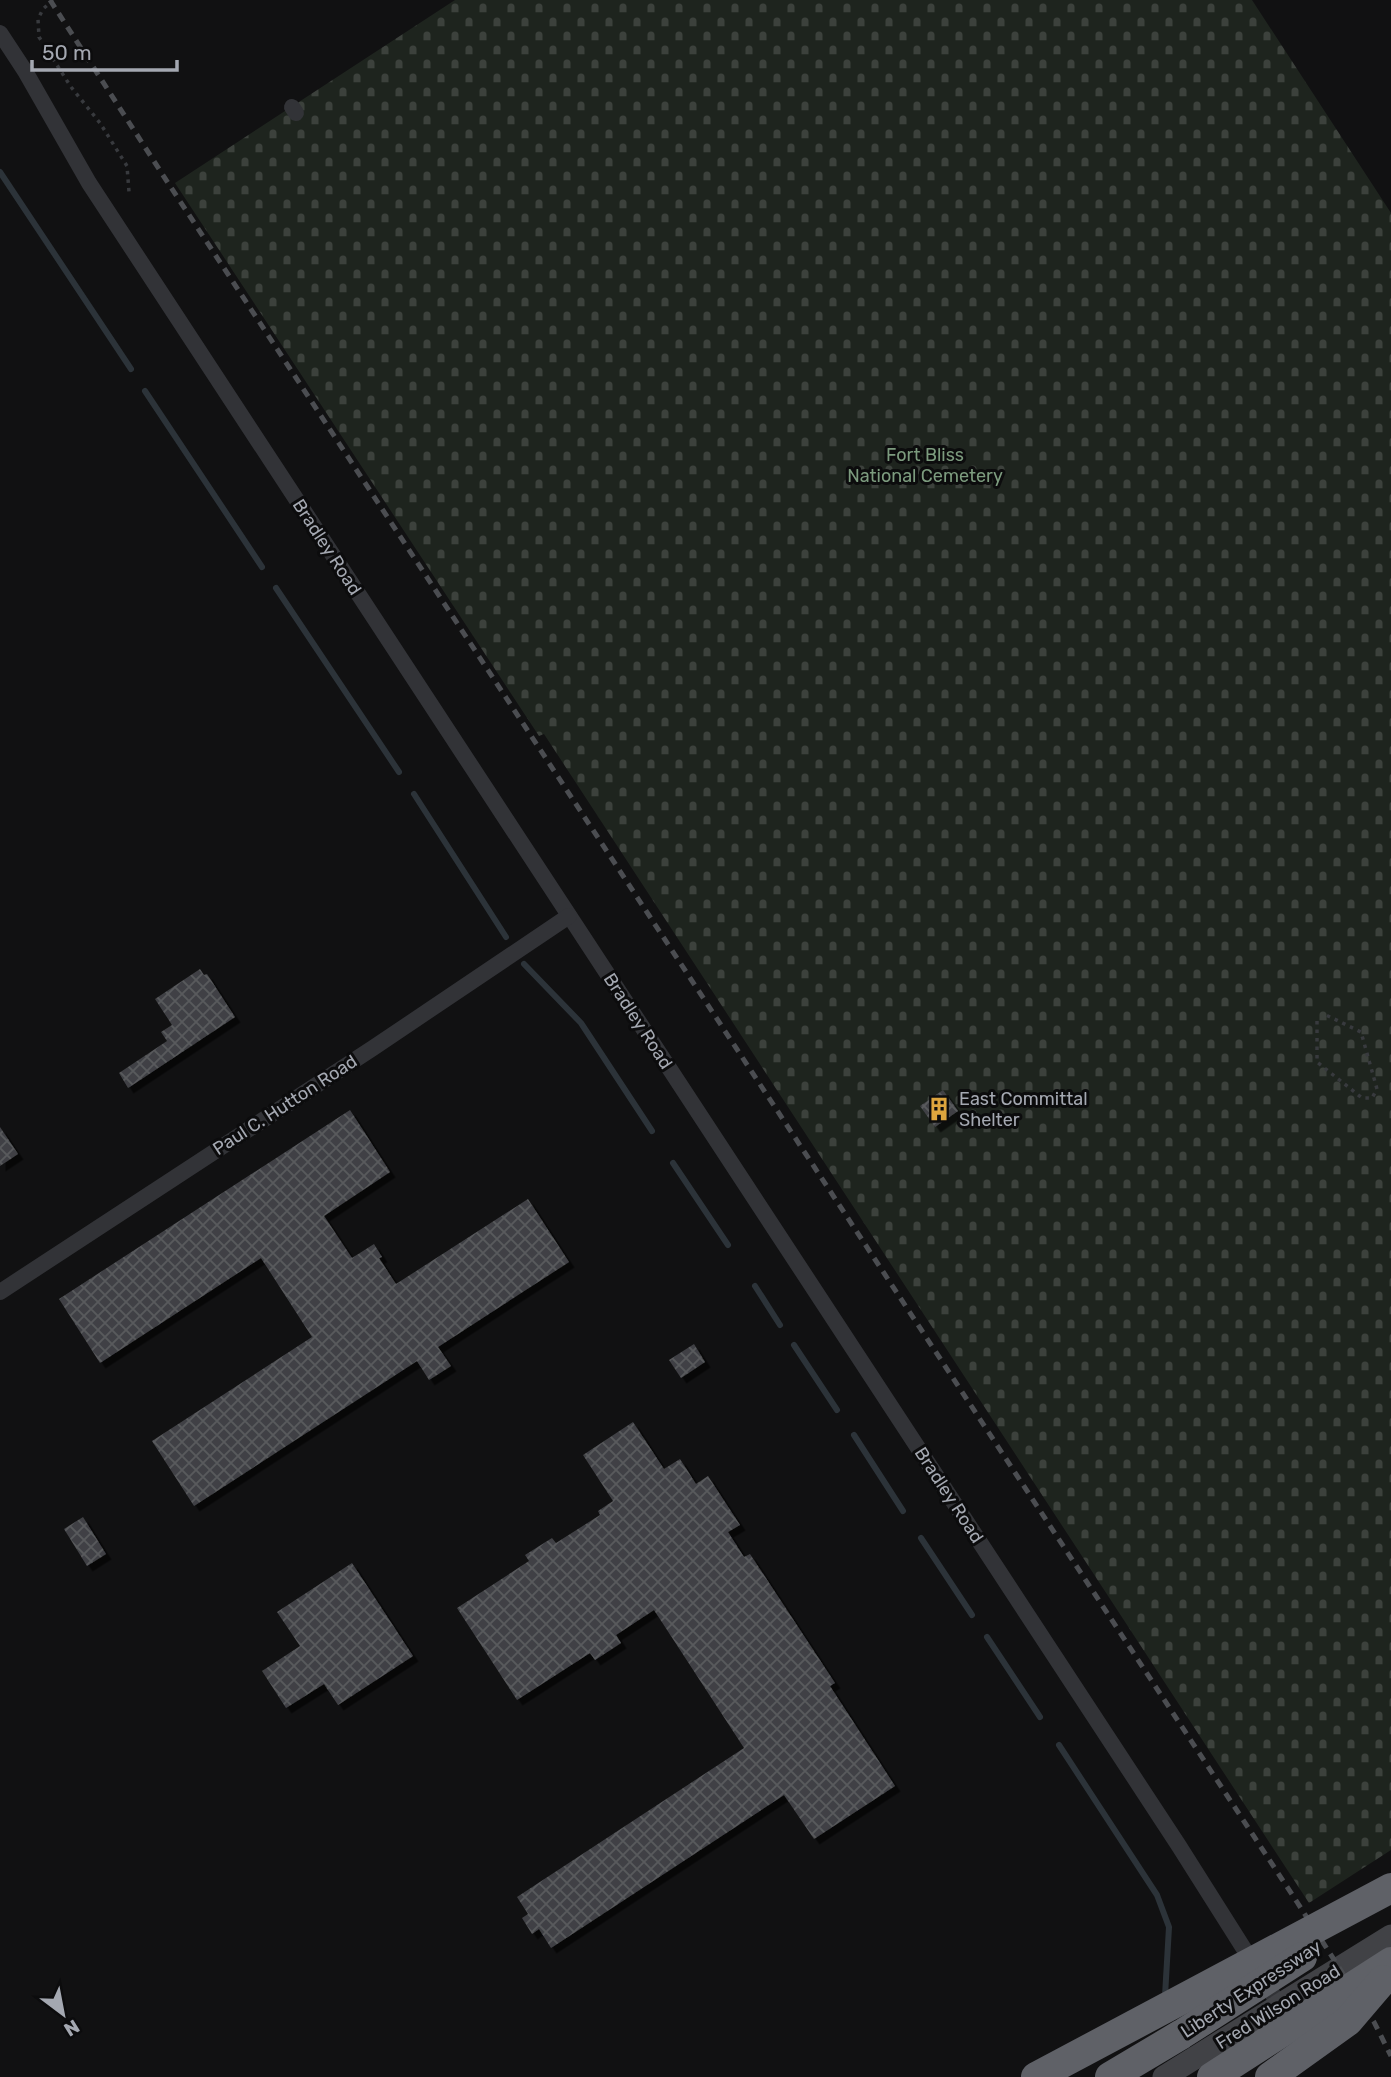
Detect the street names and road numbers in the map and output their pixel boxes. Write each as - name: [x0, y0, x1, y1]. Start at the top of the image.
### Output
- street label: Bradley Road: [288, 495, 366, 599]
- street label: Bradley Road: [599, 969, 677, 1073]
- street label: Paul C. Hutton Road: [209, 1050, 361, 1160]
- street label: Bradley Road: [910, 1443, 988, 1547]
- street label: Liberty Expressway: [1177, 1935, 1325, 2043]
- street label: Fred Wilson Road: [1212, 1960, 1344, 2054]

